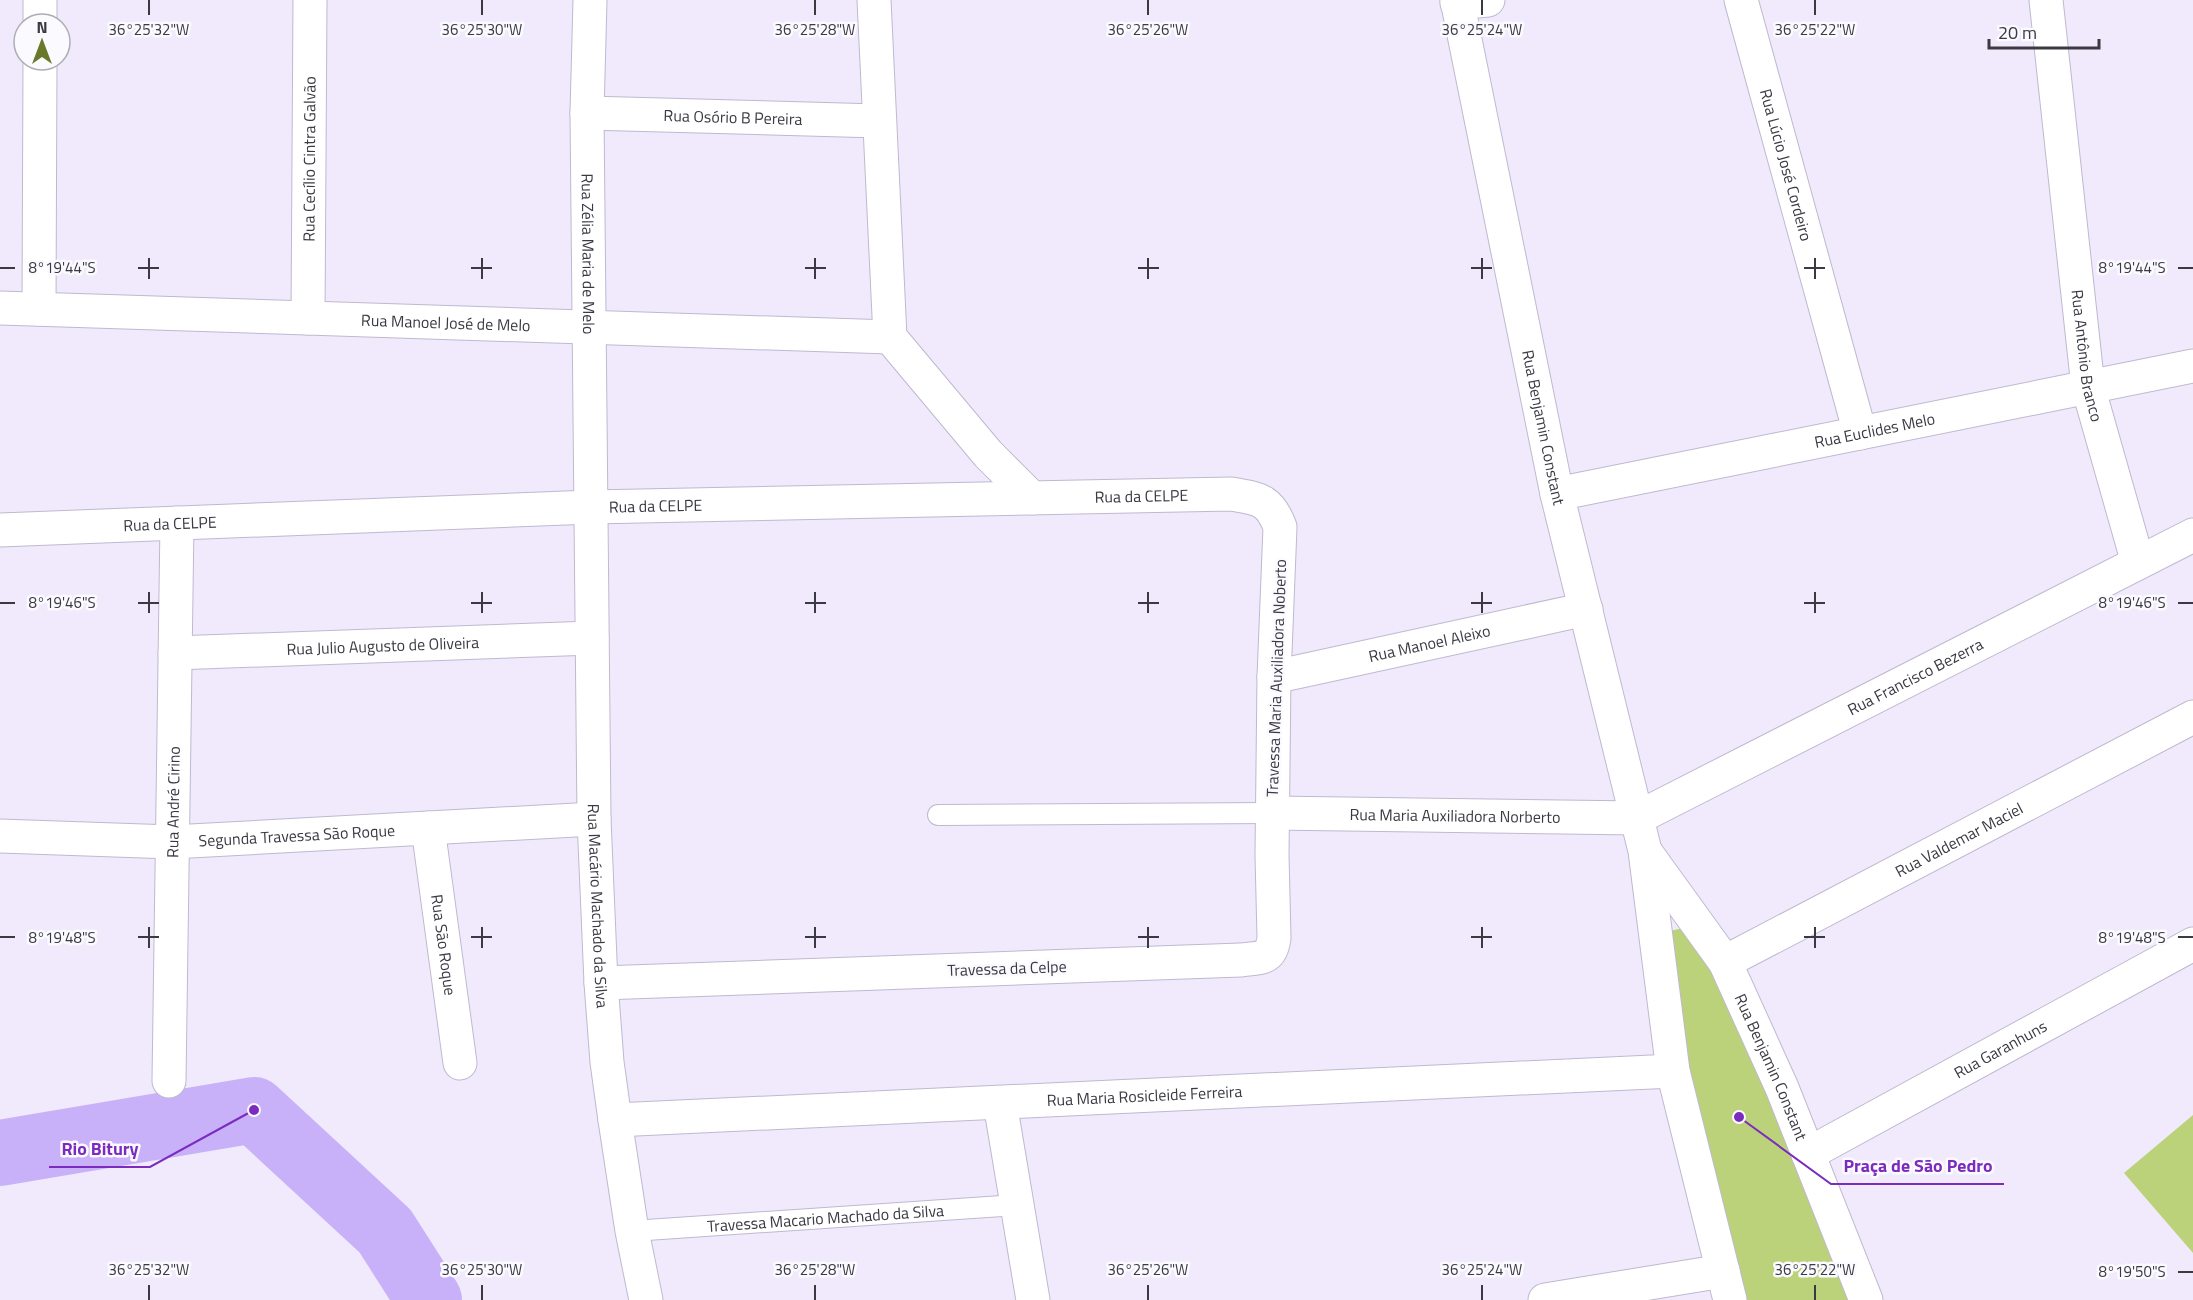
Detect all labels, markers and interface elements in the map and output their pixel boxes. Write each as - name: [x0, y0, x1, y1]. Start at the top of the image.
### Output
- north arrow: [12, 12, 72, 72]
- scale bar: [1989, 12, 2098, 50]
- text: N: [36, 15, 48, 39]
- text: 36°25'32"W: [109, 18, 189, 41]
- text: 36°25'30"W: [442, 18, 522, 41]
- text: 36°25'28"W: [775, 18, 855, 41]
- text: 36°25'26"W: [1108, 18, 1188, 41]
- text: 36°25'24"W: [1442, 18, 1522, 41]
- text: 36°25'22"W: [1775, 18, 1855, 41]
- text: 20 m: [1998, 19, 2037, 46]
- street label: Rua Cecílio Cintra Galvão: [296, 76, 322, 242]
- street label: Rua Lúcio José Cordeiro: [1754, 86, 1819, 244]
- street label: Rua Osório B Pereira: [663, 103, 803, 131]
- street label: Rua Zélia Maria de Melo: [576, 173, 601, 335]
- text: 8°19'44"S: [28, 256, 96, 279]
- text: 8°19'44"S: [2098, 256, 2166, 279]
- street label: Rua Antônio Branco: [2065, 288, 2109, 424]
- street label: Rua Manoel José de Melo: [361, 308, 531, 337]
- street label: Rua Benjamin Constant: [1516, 348, 1571, 508]
- street label: Rua Euclides Melo: [1812, 406, 1937, 454]
- street label: Rua da CELPE: [1094, 483, 1189, 509]
- street label: Rua da CELPE: [609, 493, 703, 519]
- street label: Rua da CELPE: [123, 510, 217, 537]
- street label: Travessa Maria Auxiliadora Noberto: [1260, 559, 1292, 797]
- text: 8°19'46"S: [28, 591, 96, 614]
- text: 8°19'46"S: [2098, 591, 2166, 614]
- street label: Rua Manoel Aleixo: [1366, 618, 1493, 668]
- street label: Rua Julio Augusto de Oliveira: [286, 630, 480, 661]
- street label: Rua Francisco Bezerra: [1843, 632, 1987, 721]
- street label: Rua André Cirino: [160, 746, 186, 858]
- street label: Rua Valdemar Maciel: [1891, 796, 2027, 883]
- street label: Rua Maria Auxiliadora Norberto: [1349, 802, 1561, 829]
- street label: Rua Macário Machado da Silva: [582, 804, 615, 1009]
- street label: Segunda Travessa São Roque: [198, 818, 396, 853]
- street label: Rua São Roque: [425, 893, 463, 997]
- text: 8°19'48"S: [28, 926, 96, 949]
- text: 8°19'48"S: [2098, 926, 2166, 949]
- street label: Travessa da Celpe: [947, 954, 1067, 982]
- street label: Rua Benjamin Constant: [1729, 990, 1814, 1144]
- street label: Rua Garanhuns: [1949, 1014, 2051, 1084]
- street label: Rua Maria Rosicleide Ferreira: [1046, 1079, 1243, 1112]
- callout: Rio Bitury: [49, 1131, 150, 1167]
- text: Rio Bitury: [61, 1135, 139, 1162]
- callout: Praça de São Pedro: [1831, 1148, 2004, 1184]
- text: Praça de São Pedro: [1843, 1152, 1993, 1179]
- street label: Travessa Macario Machado da Silva: [706, 1198, 945, 1238]
- text: 36°25'32"W: [109, 1258, 189, 1281]
- text: 36°25'30"W: [442, 1258, 522, 1281]
- text: 36°25'28"W: [775, 1258, 855, 1281]
- text: 36°25'26"W: [1108, 1258, 1188, 1281]
- text: 36°25'24"W: [1442, 1258, 1522, 1281]
- text: 36°25'22"W: [1775, 1258, 1855, 1281]
- text: 8°19'50"S: [2098, 1260, 2166, 1283]

